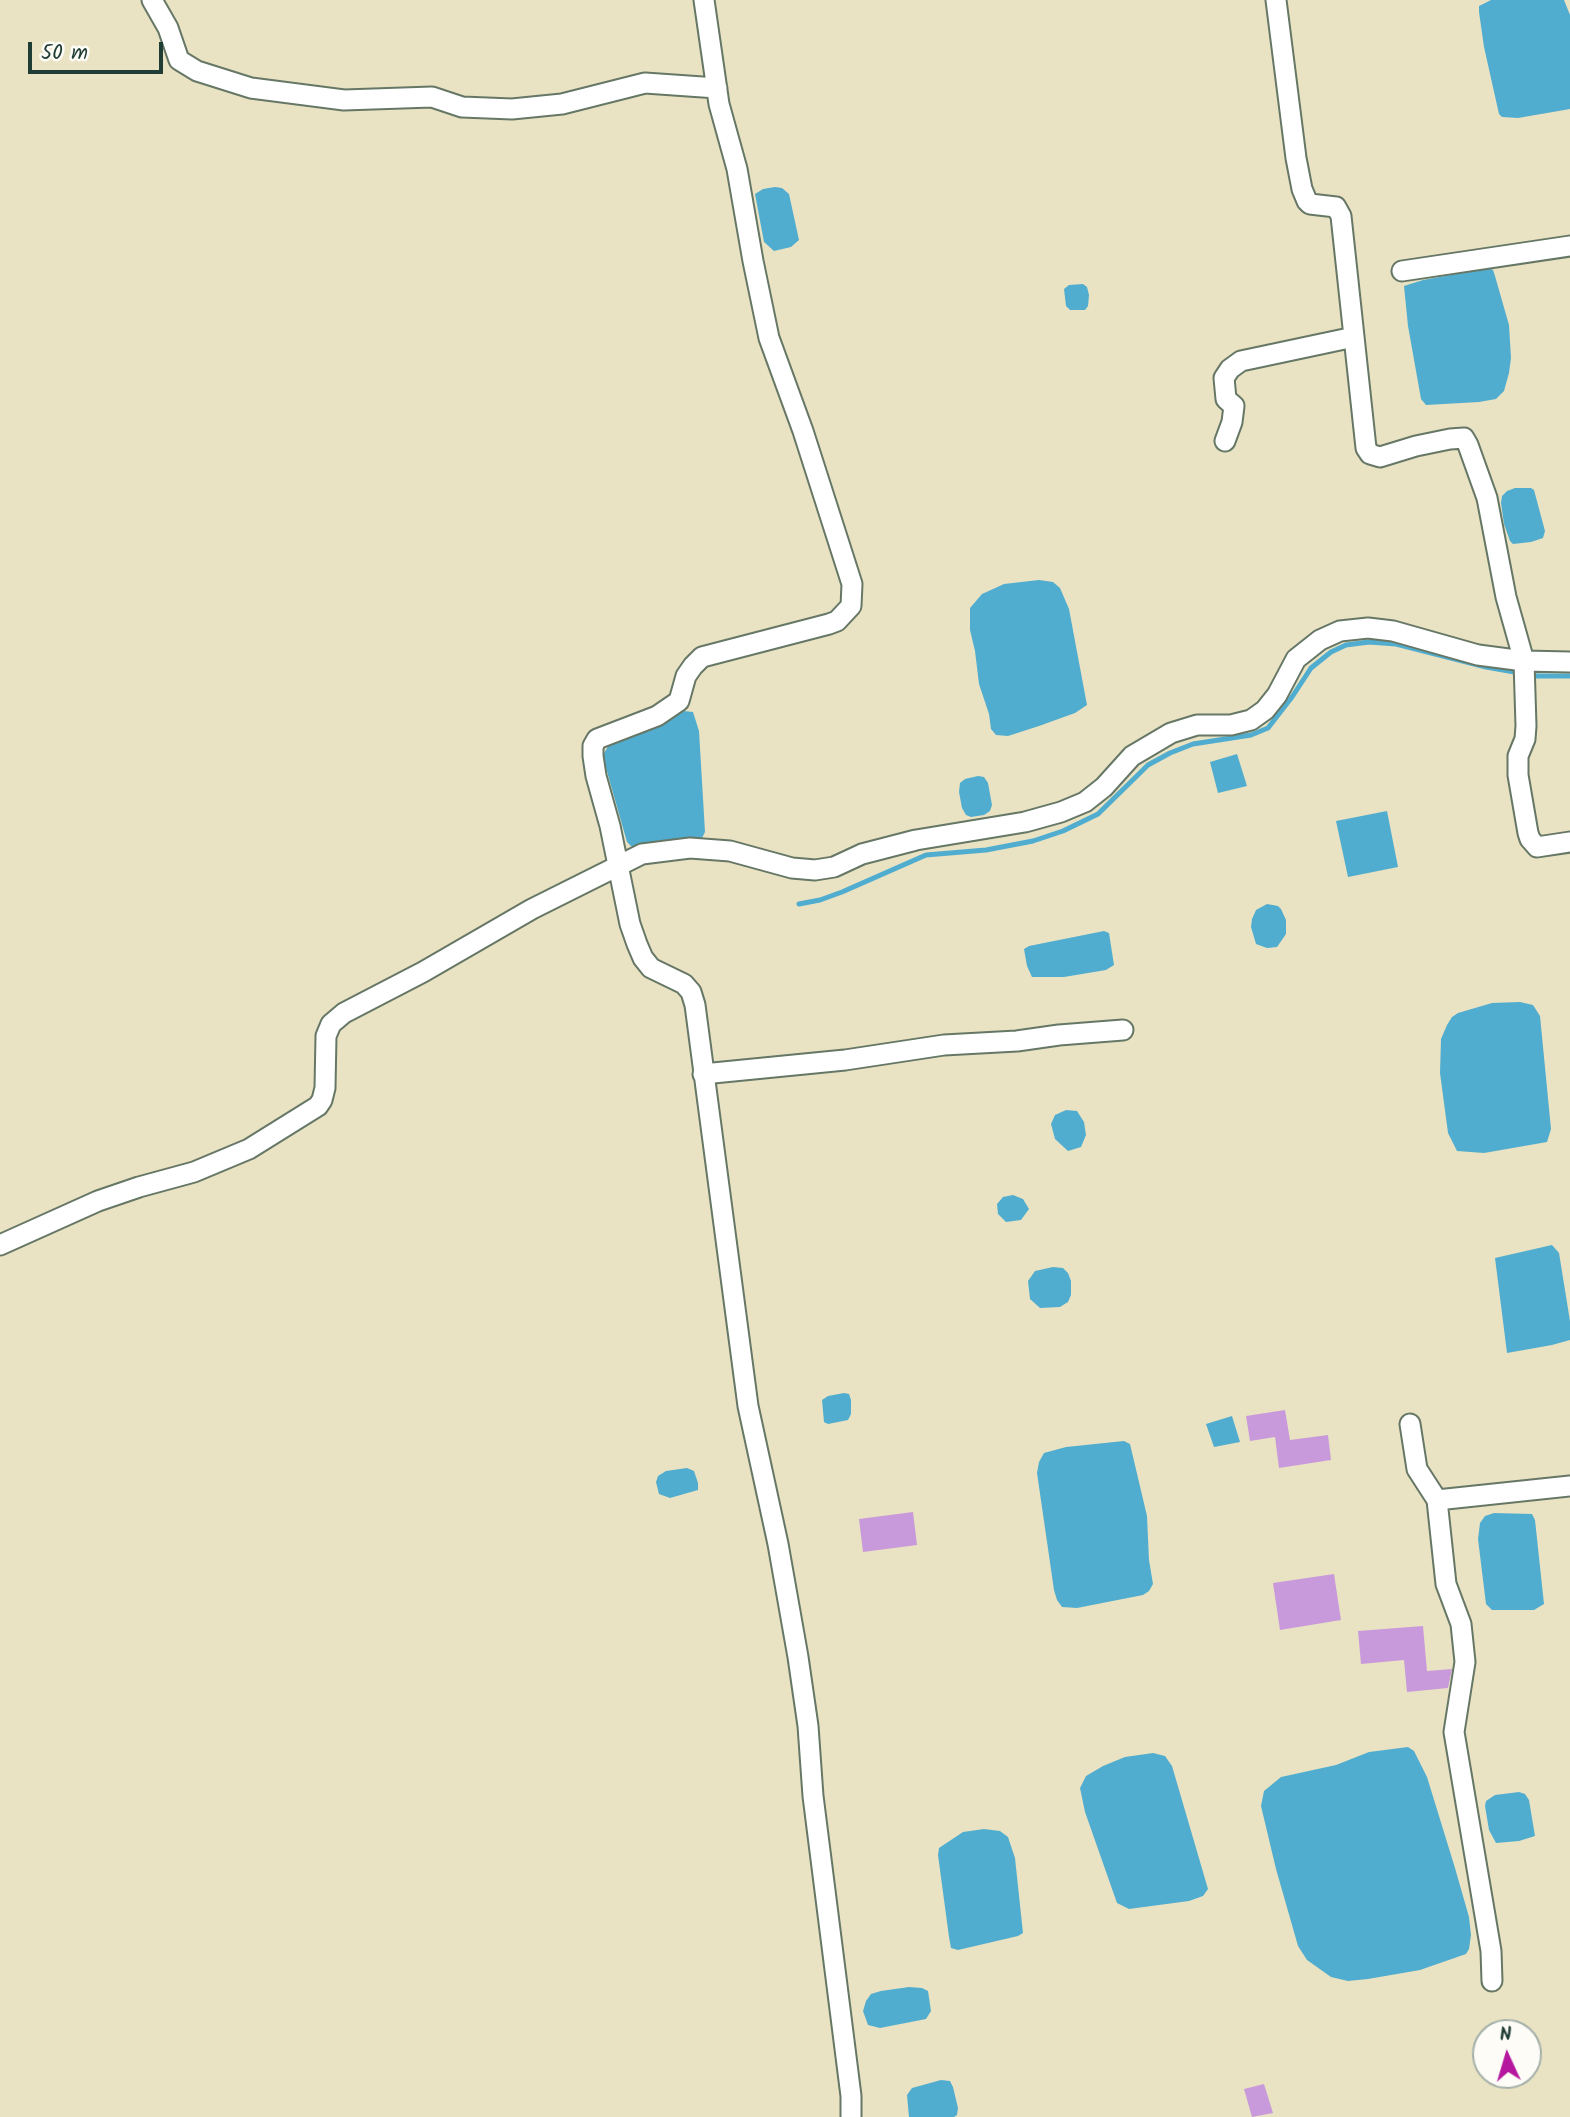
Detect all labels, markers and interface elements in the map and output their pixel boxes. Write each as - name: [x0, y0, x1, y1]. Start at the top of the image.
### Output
- scale bar: [32, 28, 166, 72]
- text: 50 m: [41, 37, 88, 70]
- north arrow: [1472, 2019, 1542, 2089]
- text: N: [1499, 2020, 1513, 2050]

